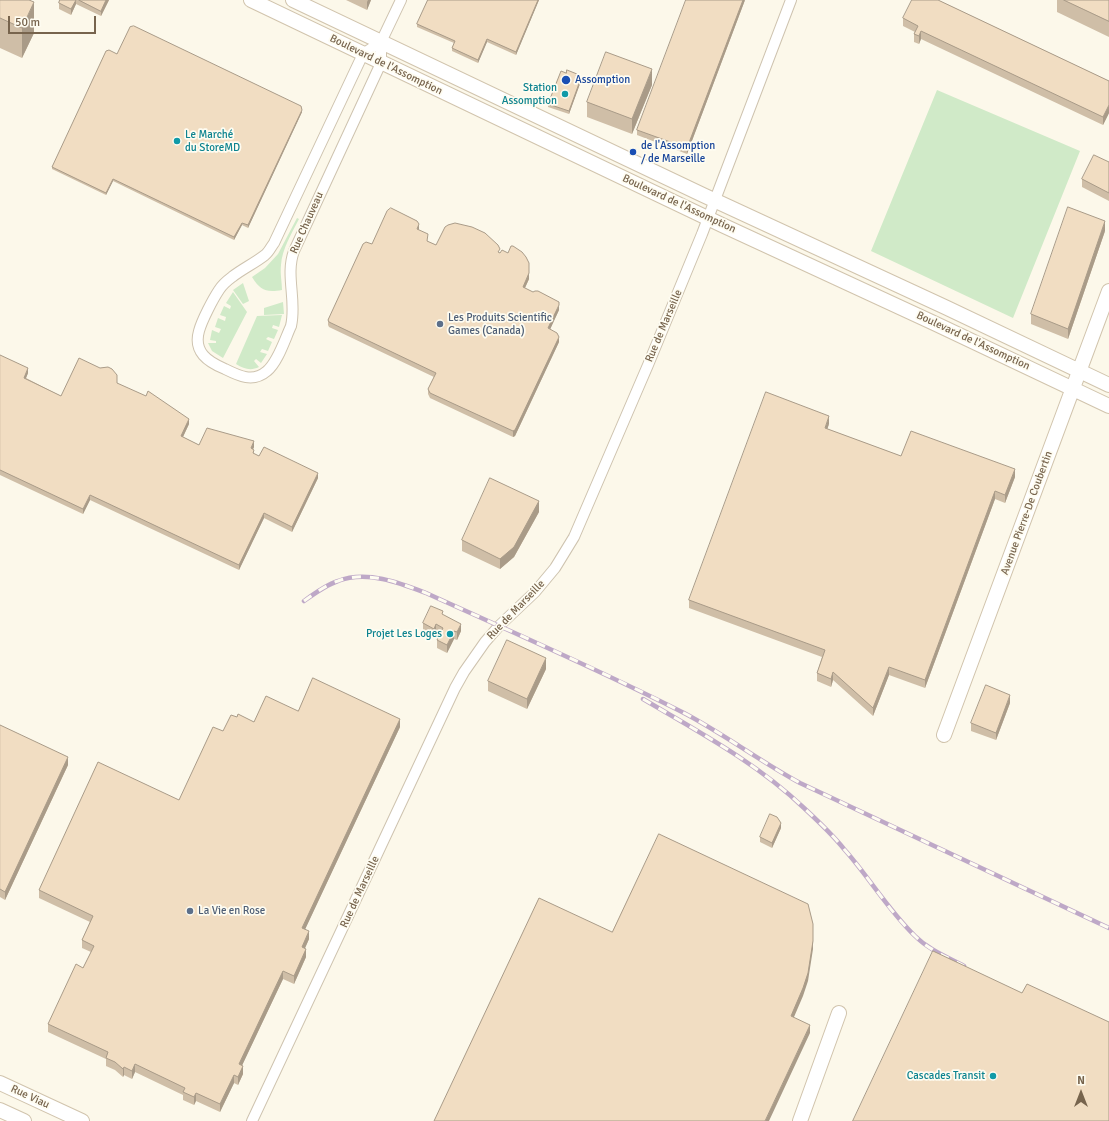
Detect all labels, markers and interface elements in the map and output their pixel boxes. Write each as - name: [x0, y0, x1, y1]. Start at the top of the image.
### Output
- scale bar: [10, 8, 98, 34]
- text: 50 m: [15, 15, 40, 30]
- street label: Boulevard de l'Assomption: [327, 32, 445, 98]
- place label: Assomption: [575, 73, 630, 87]
- marker: Assomption: [560, 74, 572, 86]
- place label: Station Assomption: [502, 81, 557, 107]
- marker: Station Assomption: [560, 89, 570, 99]
- place label: Le Marché du StoreMD: [185, 128, 240, 154]
- marker: Le Marché du StoreMD: [172, 136, 182, 146]
- place label: de l'Assomption / de Marseille: [641, 139, 715, 165]
- marker: de l'Assomption / de Marseille: [628, 147, 638, 157]
- street label: Boulevard de l'Assomption: [620, 172, 738, 236]
- street label: Rue Chauveau: [287, 190, 327, 256]
- street label: Rue de Marseille: [643, 288, 685, 364]
- street label: Boulevard de l'Assomption: [914, 309, 1032, 373]
- place label: Les Produits Scientific Games (Canada): [448, 311, 552, 337]
- marker: Les Produits Scientific Games (Canada): [435, 319, 445, 329]
- street label: Avenue Pierre-De Coubertin: [998, 449, 1056, 577]
- street label: Rue de Marseille: [484, 578, 548, 642]
- place label: Projet Les Loges: [366, 627, 442, 641]
- marker: Projet Les Loges: [445, 629, 455, 639]
- street label: Rue de Marseille: [338, 854, 382, 930]
- place label: La Vie en Rose: [198, 904, 265, 918]
- marker: La Vie en Rose: [185, 906, 195, 916]
- place label: Cascades Transit: [907, 1069, 985, 1083]
- marker: Cascades Transit: [988, 1071, 998, 1081]
- north arrow: [1061, 1073, 1101, 1113]
- text: N: [1077, 1074, 1085, 1087]
- street label: Rue Viau: [9, 1082, 51, 1112]

